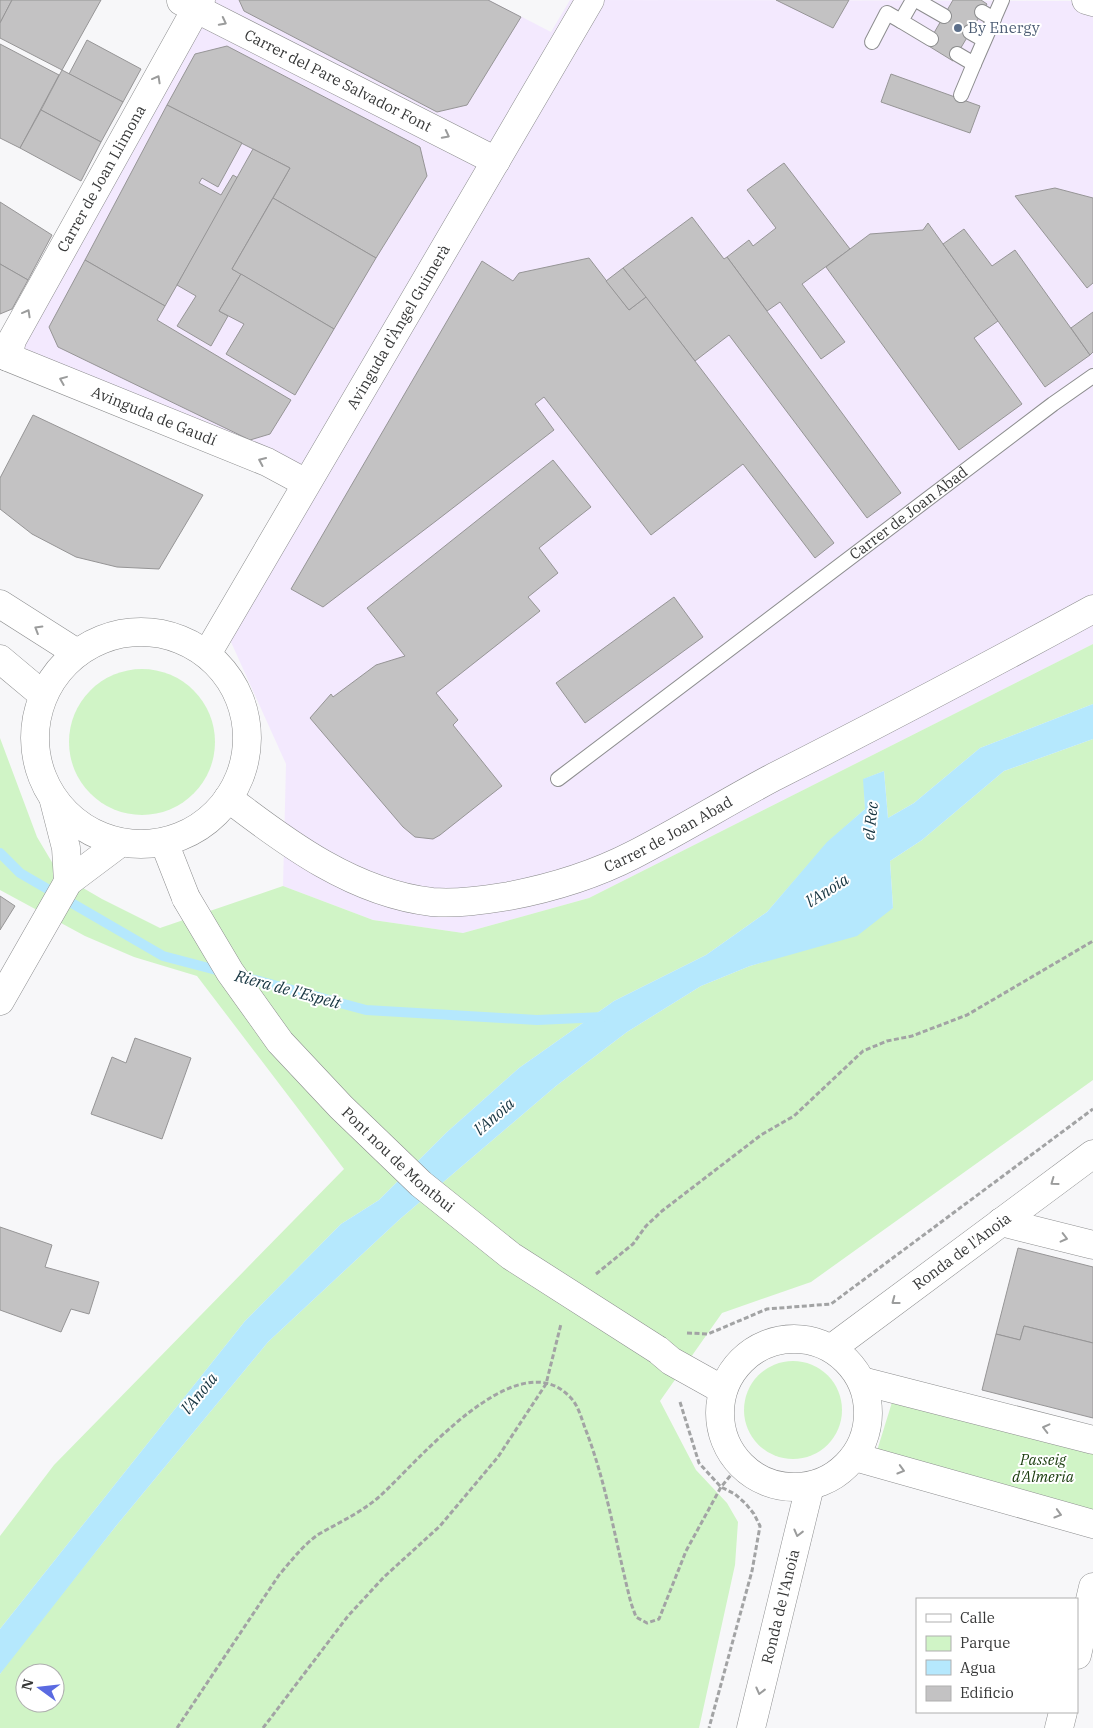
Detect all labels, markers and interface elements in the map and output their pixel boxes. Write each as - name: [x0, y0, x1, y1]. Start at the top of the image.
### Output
- one-way arrow: [217, 16, 226, 26]
- place label: By Energy: [968, 18, 1040, 37]
- marker: By Energy: [952, 22, 964, 34]
- street label: Carrer del Pare Salvador Font: [241, 25, 435, 136]
- one-way arrow: [151, 76, 161, 85]
- street label: Carrer de Joan Llimona: [53, 102, 150, 255]
- one-way arrow: [440, 129, 449, 139]
- street label: Avinguda d'Àngel Guimerà: [342, 241, 454, 413]
- one-way arrow: [20, 309, 30, 318]
- one-way arrow: [59, 376, 68, 386]
- street label: Avinguda de Gaudí: [89, 382, 220, 450]
- one-way arrow: [258, 456, 267, 467]
- street label: Carrer de Joan Abad: [846, 462, 971, 564]
- one-way arrow: [34, 626, 43, 636]
- street label: Carrer de Joan Abad: [601, 792, 736, 876]
- water label: el Rec: [858, 801, 882, 841]
- water label: l'Anoia: [802, 869, 852, 911]
- water label: Riera de l'Espelt: [232, 965, 344, 1013]
- water label: l'Anoia: [470, 1093, 518, 1139]
- street label: Pont nou de Montbui: [338, 1103, 459, 1216]
- one-way arrow: [1051, 1177, 1060, 1185]
- street label: Ronda de l'Anoia: [909, 1208, 1015, 1294]
- one-way arrow: [1059, 1232, 1068, 1243]
- one-way arrow: [892, 1295, 901, 1303]
- water label: l'Anoia: [176, 1368, 222, 1418]
- one-way arrow: [1041, 1423, 1050, 1434]
- park label: Passeig d'Almeria: [1012, 1450, 1075, 1486]
- one-way arrow: [897, 1464, 905, 1474]
- one-way arrow: [1053, 1508, 1062, 1519]
- one-way arrow: [793, 1529, 804, 1538]
- street label: Ronda de l'Anoia: [757, 1547, 803, 1666]
- legend: [916, 1598, 1078, 1713]
- text: Calle: [960, 1608, 995, 1627]
- text: Parque: [960, 1633, 1010, 1652]
- text: Agua: [960, 1658, 996, 1677]
- north arrow: [15, 1663, 65, 1713]
- text: N: [17, 1677, 38, 1692]
- text: Edificio: [960, 1683, 1014, 1702]
- one-way arrow: [755, 1687, 766, 1696]

